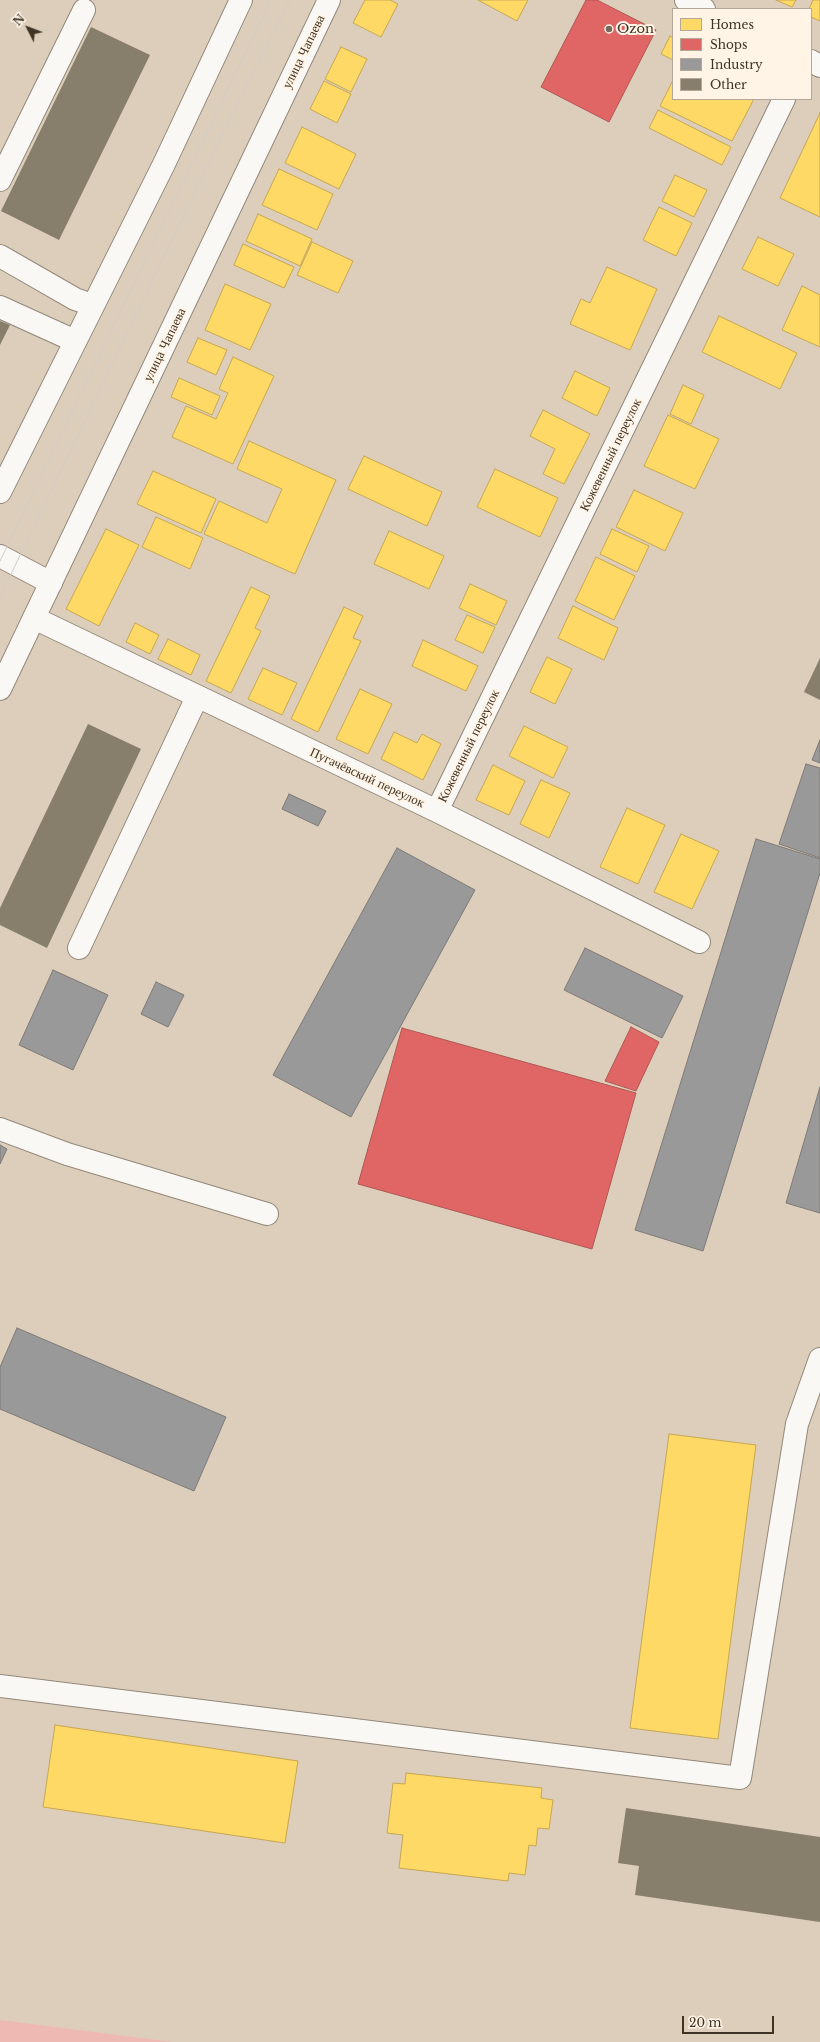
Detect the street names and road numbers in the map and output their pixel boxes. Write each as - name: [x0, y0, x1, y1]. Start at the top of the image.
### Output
- street label: улица Чапаева: [279, 13, 329, 91]
- street label: улица Чапаева: [140, 306, 190, 384]
- street label: Кожевенный переулок: [577, 396, 645, 514]
- street label: Кожевенный переулок: [435, 687, 503, 805]
- street label: Пугачёвский переулок: [307, 745, 427, 811]

